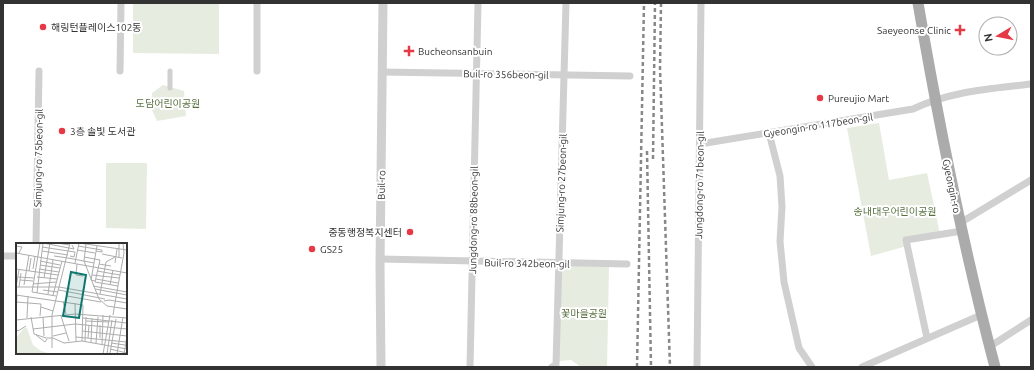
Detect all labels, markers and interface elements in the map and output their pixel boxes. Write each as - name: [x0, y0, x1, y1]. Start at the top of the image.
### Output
- north arrow: [978, 16, 1018, 56]
- marker: 해링턴플레이스102동: [38, 22, 48, 32]
- place label: 해링턴플레이스102동: [51, 22, 142, 33]
- marker: Saeyeonse Clinic: [954, 24, 966, 36]
- place label: Saeyeonse Clinic: [877, 25, 951, 36]
- text: N: [982, 33, 995, 43]
- marker: Bucheonsanbuin: [403, 45, 415, 57]
- place label: Bucheonsanbuin: [418, 46, 492, 57]
- street label: Buil-ro 356beon-gil: [463, 68, 549, 81]
- marker: Pureujio Mart: [815, 93, 825, 103]
- place label: Pureujio Mart: [828, 93, 889, 104]
- park label: 도담어린이공원: [136, 98, 200, 109]
- street label: Simjung-ro 75beon-gil: [32, 108, 45, 207]
- street label: Gyeongin-ro 117beon-gil: [763, 111, 874, 140]
- marker: 3층 솔빛 도서관: [57, 126, 67, 136]
- place label: 3층 솔빛 도서관: [70, 126, 136, 137]
- street label: Jungdong-ro 71beon-gil: [693, 131, 706, 239]
- street label: Simjung-ro 27beon-gil: [554, 133, 569, 232]
- street label: Gyeongin-ro: [940, 158, 963, 214]
- street label: Jungdong-ro 88beon-gil: [467, 166, 480, 274]
- street label: Buil-ro: [376, 170, 387, 200]
- park label: 송내대우어린이공원: [854, 206, 936, 217]
- place label: 중동행정복지센터: [328, 227, 402, 238]
- marker: 중동행정복지센터: [405, 227, 415, 237]
- inset map: [16, 243, 127, 354]
- marker: GS25: [307, 244, 317, 254]
- place label: GS25: [320, 244, 343, 255]
- street label: Buil-ro 342beon-gil: [484, 257, 570, 270]
- park label: 꽃마을공원: [561, 308, 607, 319]

